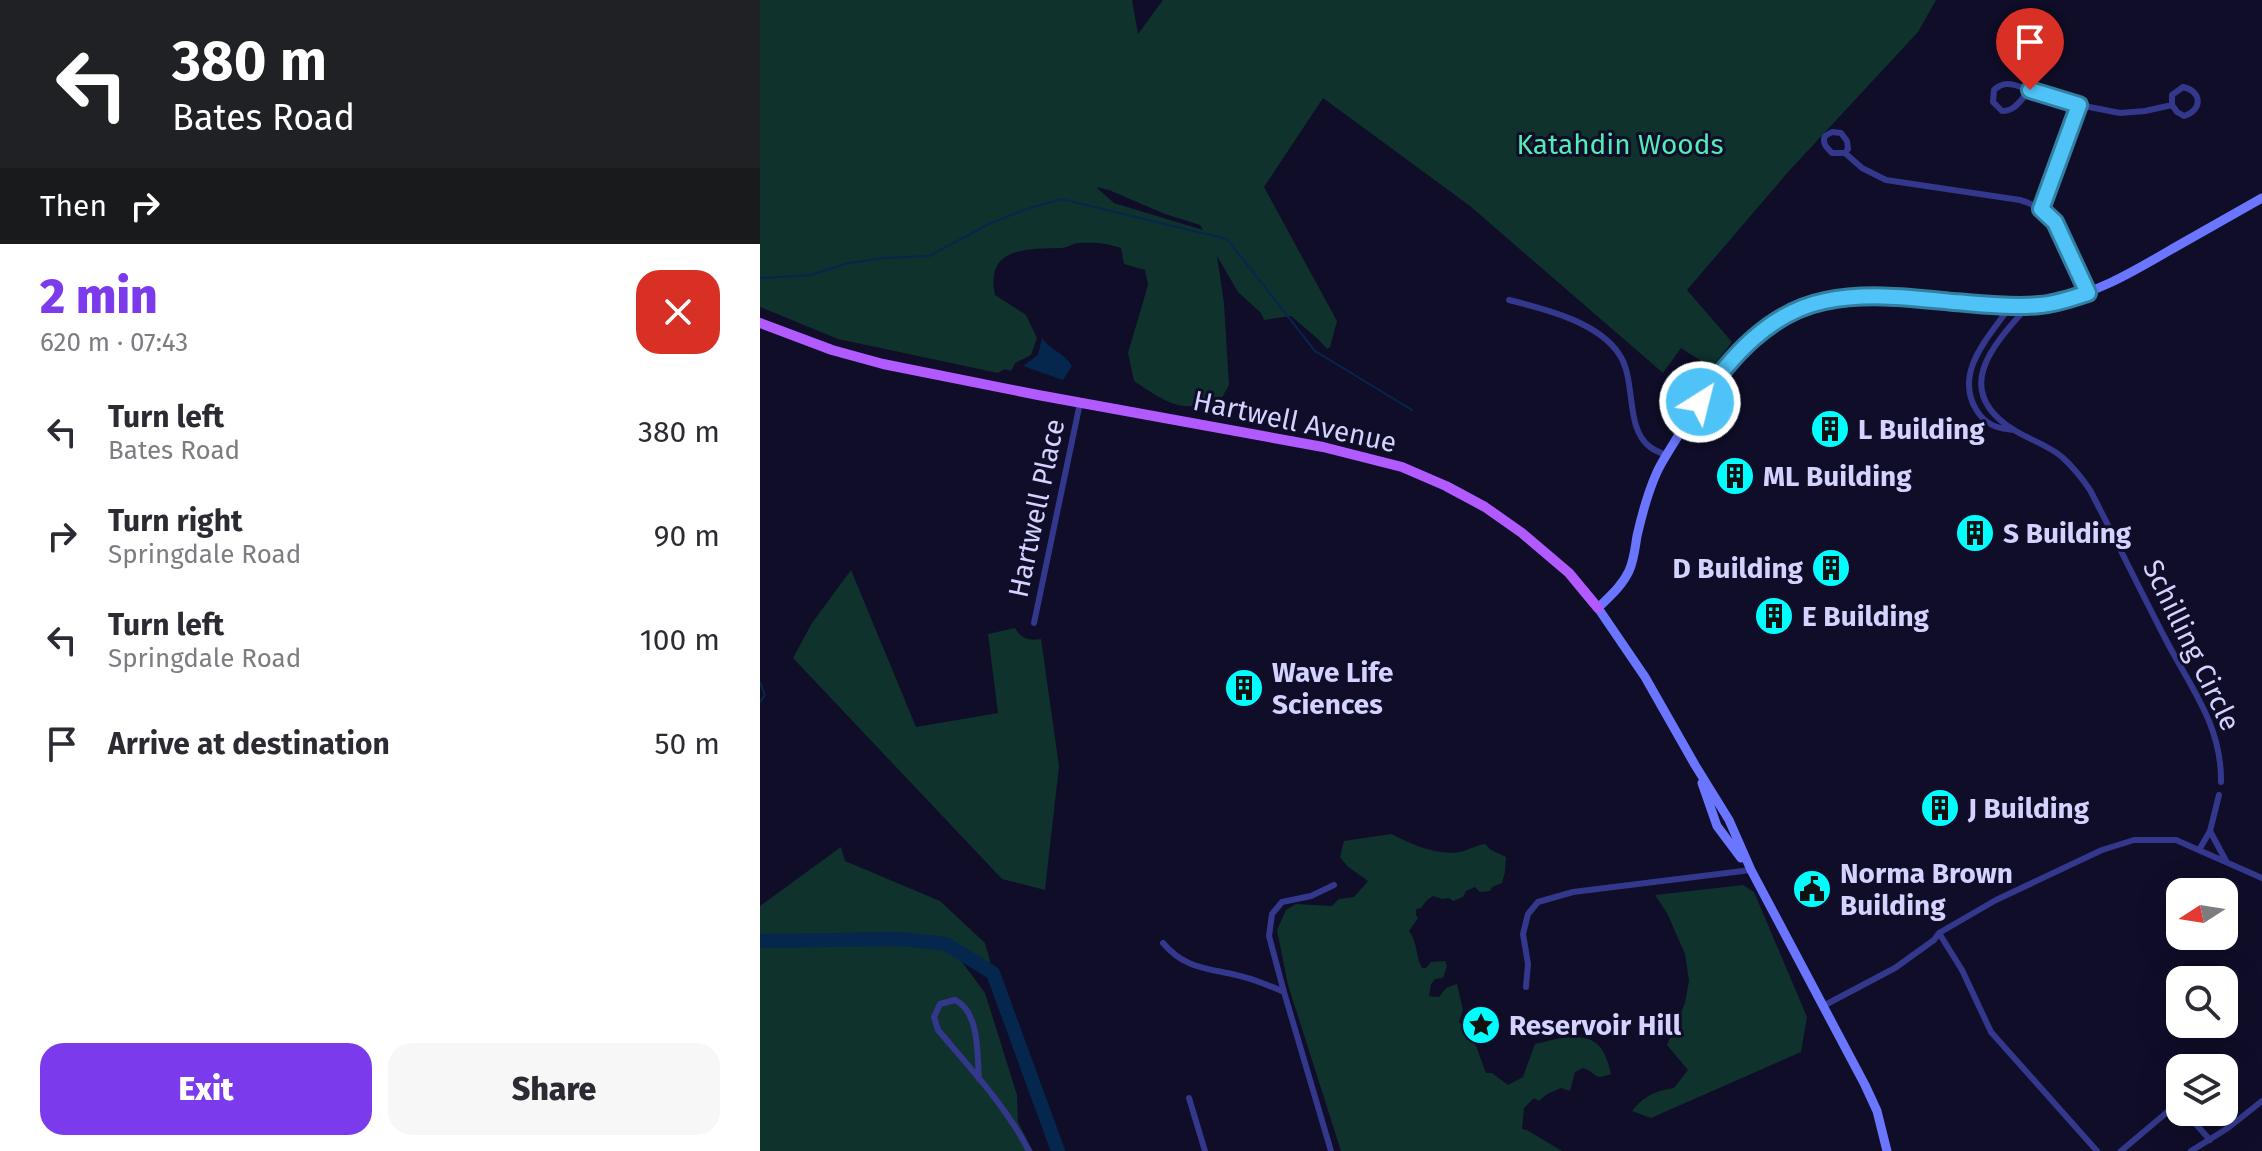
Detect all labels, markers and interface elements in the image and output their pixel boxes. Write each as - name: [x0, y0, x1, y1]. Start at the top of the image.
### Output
- pin: [1996, 8, 2064, 90]
- icon: arrive: [2008, 20, 2052, 64]
- text: 380 m: [172, 28, 327, 95]
- icon: left: [40, 32, 144, 136]
- text: Bates Road: [172, 96, 355, 140]
- park label: Katahdin Woods: [1517, 128, 1723, 161]
- icon: right: [123, 184, 167, 228]
- text: Then: [40, 188, 107, 224]
- text: 2 min: [40, 268, 158, 326]
- button: close: [636, 270, 720, 354]
- text: 620 m · 07:43: [40, 327, 188, 358]
- position arrow: [1658, 360, 1742, 444]
- street label: Hartwell Avenue: [1190, 384, 1400, 459]
- text: Turn left: [108, 399, 224, 435]
- building icon: L Building: [1809, 408, 1851, 450]
- icon: left: [40, 410, 84, 454]
- place label: L Building: [1858, 413, 1985, 446]
- text: 380 m: [638, 414, 720, 450]
- street label: Hartwell Place: [1001, 416, 1072, 600]
- text: Bates Road: [108, 435, 240, 466]
- building icon: ML Building: [1714, 455, 1756, 497]
- place label: ML Building: [1763, 460, 1912, 493]
- text: Turn right: [108, 503, 243, 539]
- building icon: S Building: [1954, 512, 1996, 554]
- icon: right: [40, 514, 84, 558]
- place label: S Building: [2003, 517, 2132, 550]
- text: 90 m: [654, 518, 720, 554]
- text: Springdale Road: [108, 539, 301, 570]
- building icon: D Building: [1810, 547, 1852, 589]
- place label: D Building: [1672, 552, 1804, 585]
- street label: Schilling Circle: [2136, 554, 2247, 736]
- building icon: E Building: [1753, 595, 1795, 637]
- place label: E Building: [1802, 600, 1930, 633]
- text: Turn left: [108, 607, 224, 643]
- icon: left: [40, 618, 84, 662]
- text: 100 m: [640, 622, 720, 658]
- text: Springdale Road: [108, 643, 301, 674]
- place label: Wave Life Sciences: [1272, 656, 1393, 721]
- building icon: Wave Life Sciences: [1223, 667, 1265, 709]
- icon: arrive: [40, 722, 84, 766]
- text: Arrive at destination: [108, 726, 390, 762]
- text: 50 m: [655, 726, 720, 762]
- building icon: J Building: [1919, 787, 1961, 829]
- place label: J Building: [1967, 792, 2090, 825]
- place label: Norma Brown Building: [1840, 857, 2013, 922]
- public building icon: Norma Brown Building: [1791, 868, 1833, 910]
- north arrow: [2166, 878, 2238, 950]
- map controls: [2166, 878, 2238, 1126]
- button: search: [2166, 966, 2238, 1038]
- place icon: Reservoir Hill: [1460, 1004, 1502, 1046]
- place label: Reservoir Hill: [1509, 1009, 1682, 1042]
- button: Exit: [40, 1043, 372, 1135]
- button: Share: [388, 1043, 720, 1135]
- button: layers: [2166, 1054, 2238, 1126]

